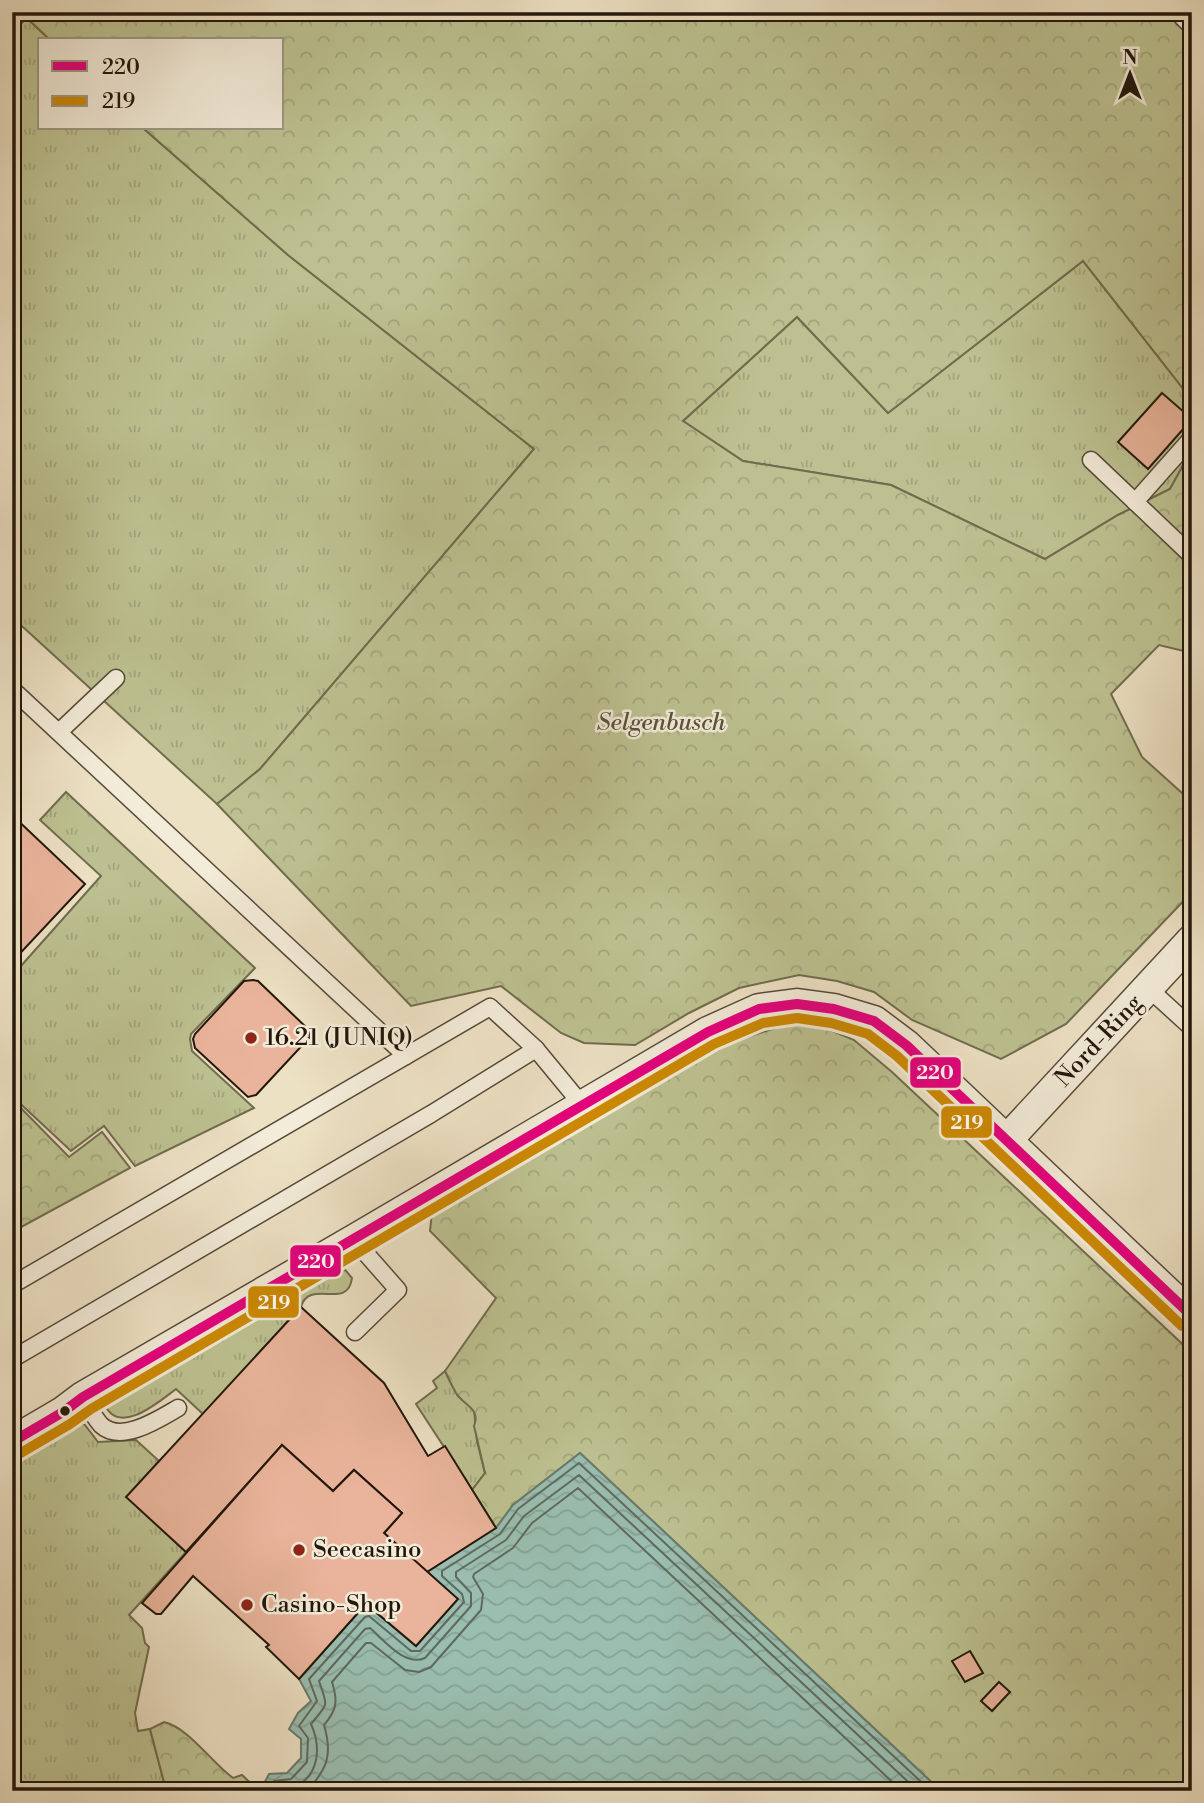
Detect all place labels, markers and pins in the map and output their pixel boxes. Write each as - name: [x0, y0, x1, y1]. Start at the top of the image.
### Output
- place label: 16.21 (JUNIQ): [265, 1023, 413, 1053]
- marker: 16.21 (JUNIQ): [243, 1030, 259, 1046]
- unlabelled marker: [58, 1404, 72, 1418]
- place label: Seecasino: [313, 1535, 422, 1565]
- marker: Seecasino: [291, 1542, 307, 1558]
- place label: Casino-Shop: [261, 1590, 401, 1620]
- marker: Casino-Shop: [239, 1597, 255, 1613]

